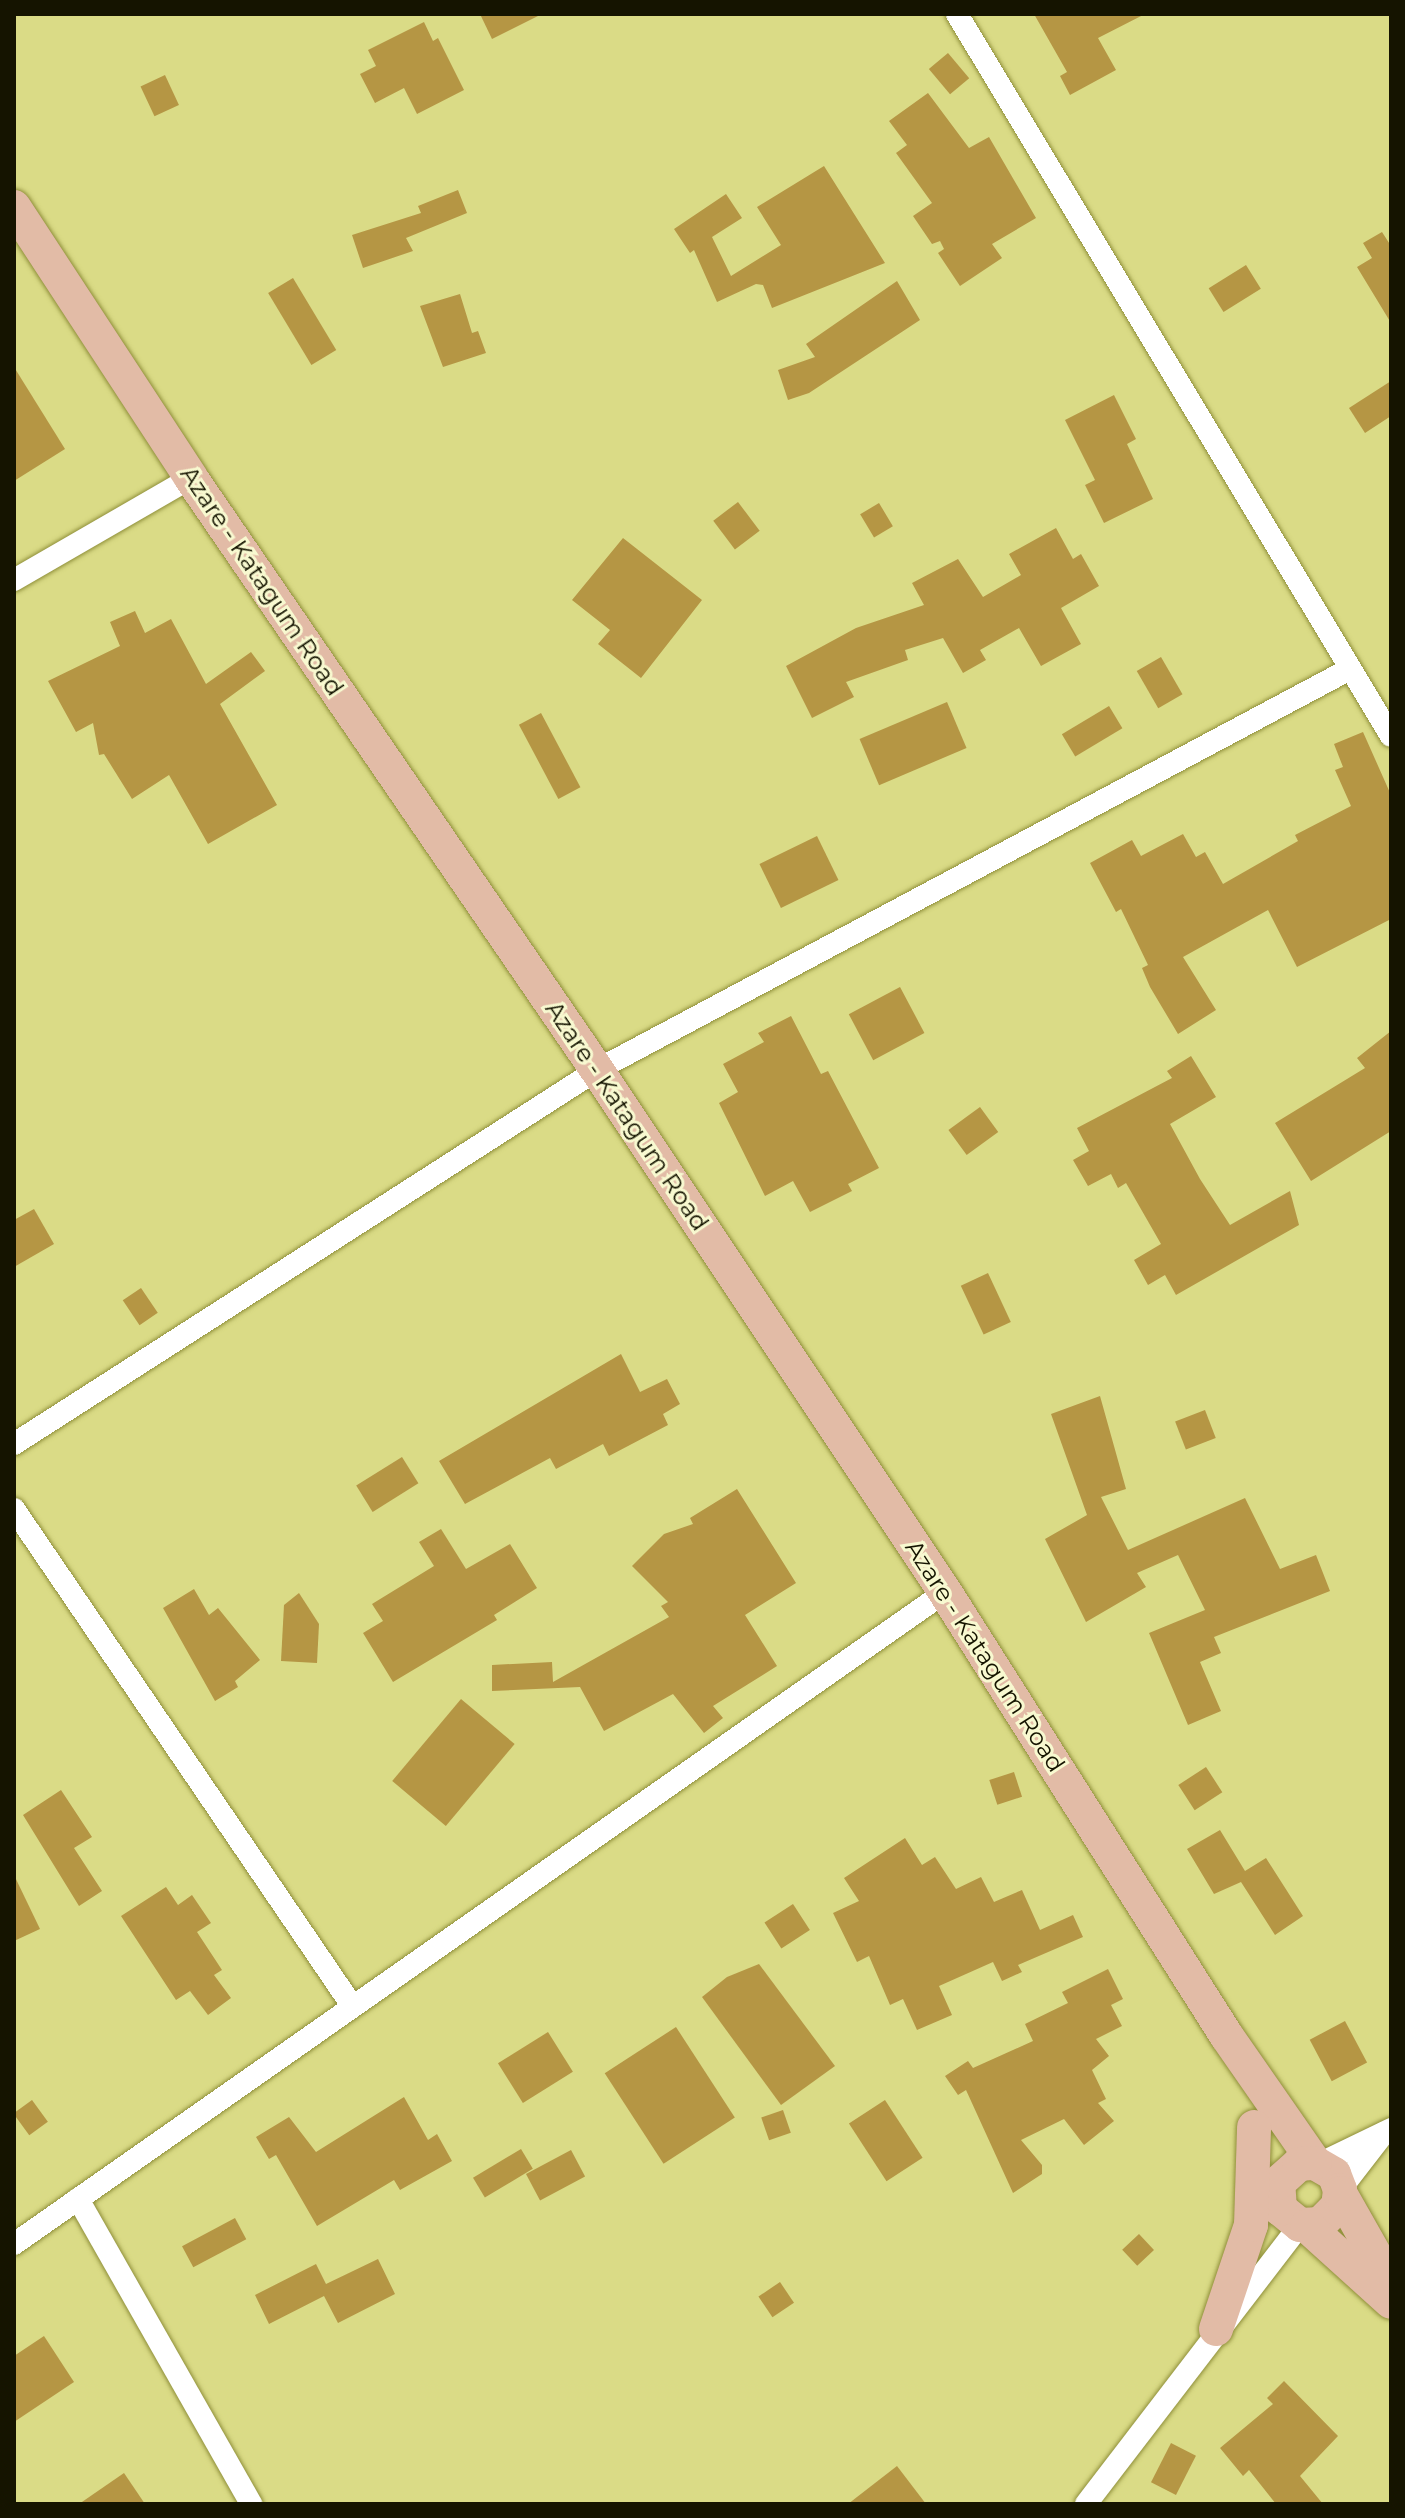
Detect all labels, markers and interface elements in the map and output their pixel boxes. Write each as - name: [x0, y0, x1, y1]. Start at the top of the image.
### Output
- street label: Azare - Katagum Road: [174, 461, 350, 701]
- street label: Azare - Katagum Road: [539, 996, 715, 1236]
- street label: Azare - Katagum Road: [899, 1535, 1071, 1777]

